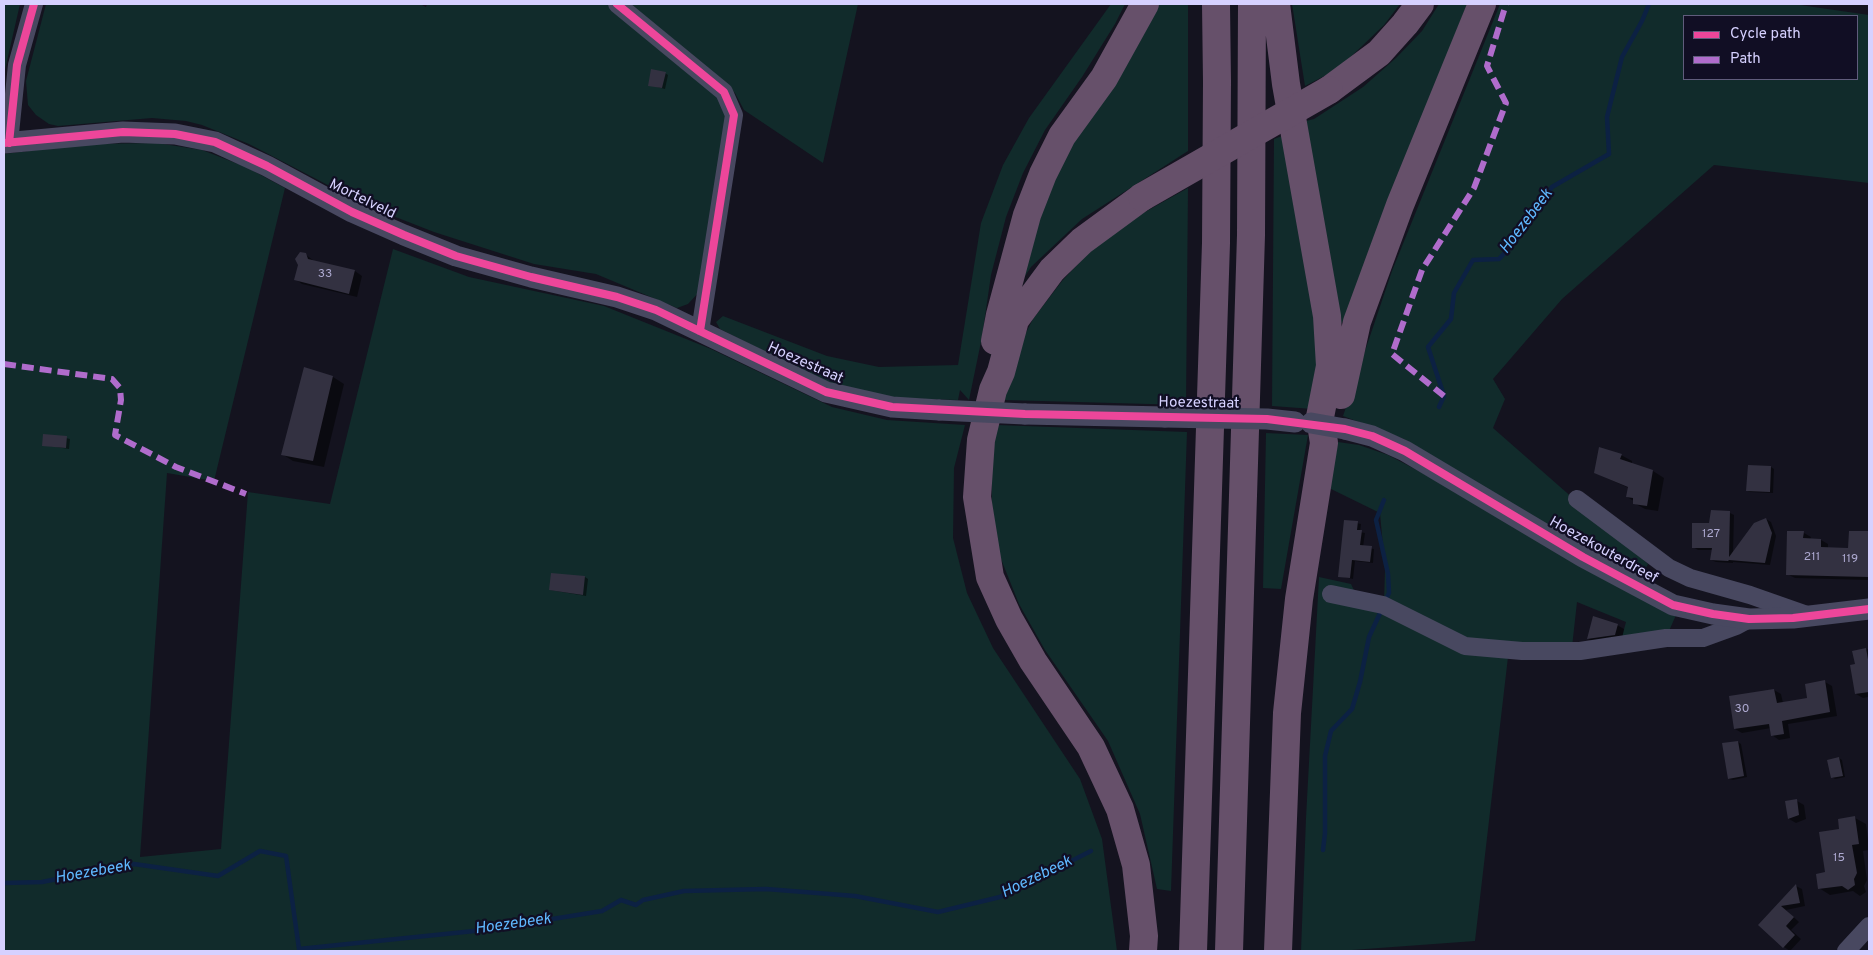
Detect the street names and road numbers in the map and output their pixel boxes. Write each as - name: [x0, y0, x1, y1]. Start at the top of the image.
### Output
- street label: Mortelveld: [326, 176, 398, 224]
- street label: Hoezestraat: [764, 339, 846, 389]
- street label: Hoezestraat: [1158, 394, 1240, 414]
- street label: Hoezekouterdreef: [1546, 514, 1660, 588]

